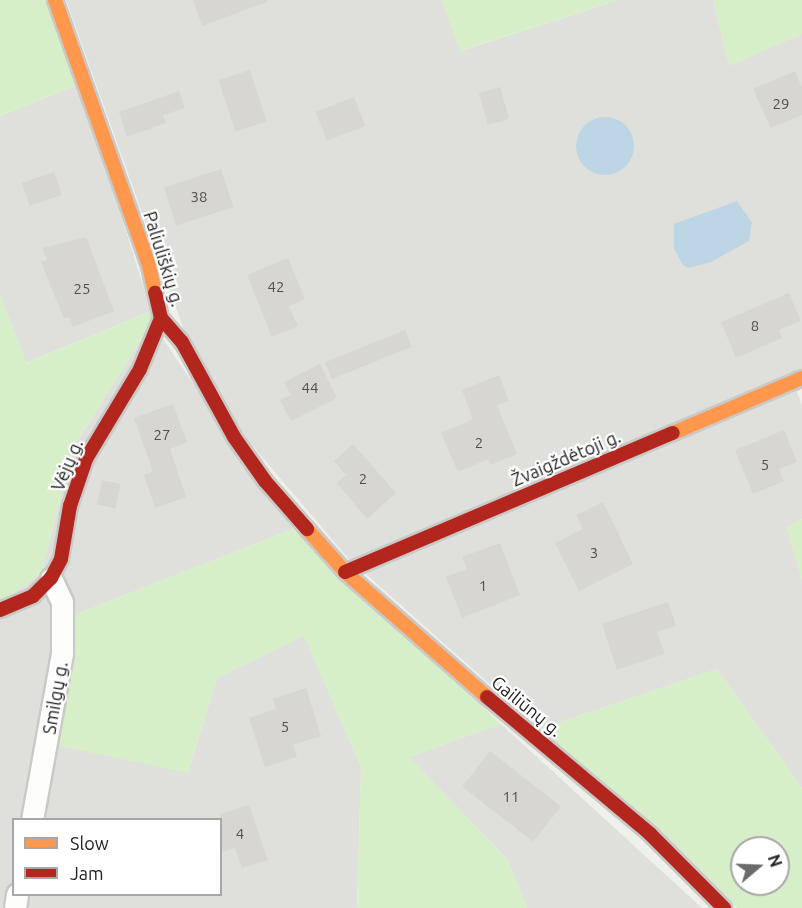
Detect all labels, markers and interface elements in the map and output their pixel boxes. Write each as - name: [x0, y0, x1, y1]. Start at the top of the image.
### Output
- house number: 29: [773, 95, 789, 113]
- house number: 38: [191, 188, 207, 206]
- street label: Paliuliškių g.: [139, 209, 189, 309]
- house number: 42: [268, 278, 284, 296]
- house number: 25: [74, 280, 90, 298]
- house number: 8: [751, 317, 759, 335]
- house number: 44: [302, 379, 318, 397]
- street label: Žvaigždėtoji g.: [508, 425, 624, 491]
- house number: 27: [154, 426, 170, 444]
- house number: 2: [475, 434, 483, 452]
- street label: Vėjų g.: [46, 436, 88, 494]
- house number: 5: [761, 456, 769, 474]
- house number: 2: [359, 470, 367, 488]
- house number: 3: [590, 544, 598, 562]
- house number: 1: [479, 577, 487, 595]
- street label: Smilgų g.: [38, 660, 72, 736]
- street label: Gailiūnų g.: [487, 671, 567, 741]
- house number: 5: [281, 718, 289, 736]
- house number: 11: [503, 788, 519, 806]
- legend: [12, 818, 222, 896]
- house number: 4: [236, 825, 244, 843]
- text: Slow: [70, 833, 109, 853]
- north arrow: [730, 836, 790, 896]
- text: N: [765, 852, 786, 869]
- text: Jam: [70, 863, 104, 883]

